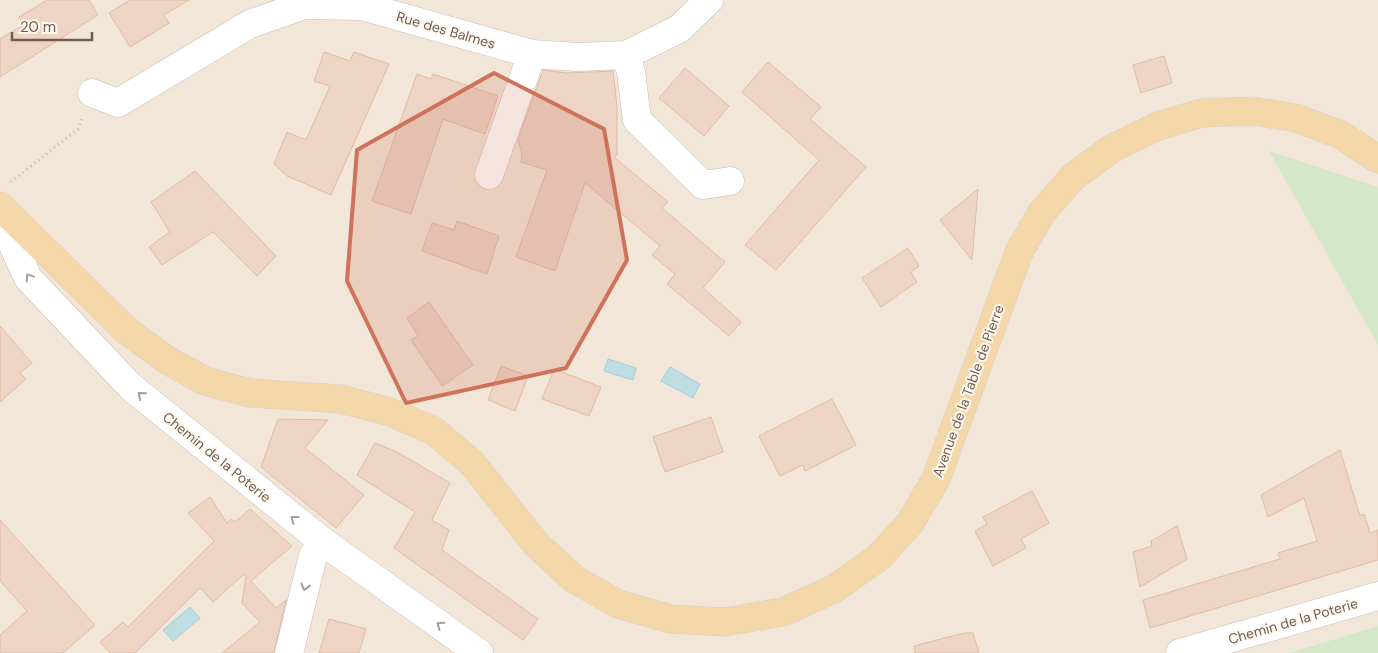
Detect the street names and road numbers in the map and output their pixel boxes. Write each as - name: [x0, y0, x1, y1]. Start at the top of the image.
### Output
- street label: Rue des Balmes: [394, 7, 498, 53]
- street label: Avenue de la Table de Pierre: [928, 302, 1008, 480]
- street label: Chemin de la Poterie: [159, 408, 275, 506]
- street label: Chemin de la Poterie: [1226, 594, 1360, 648]

